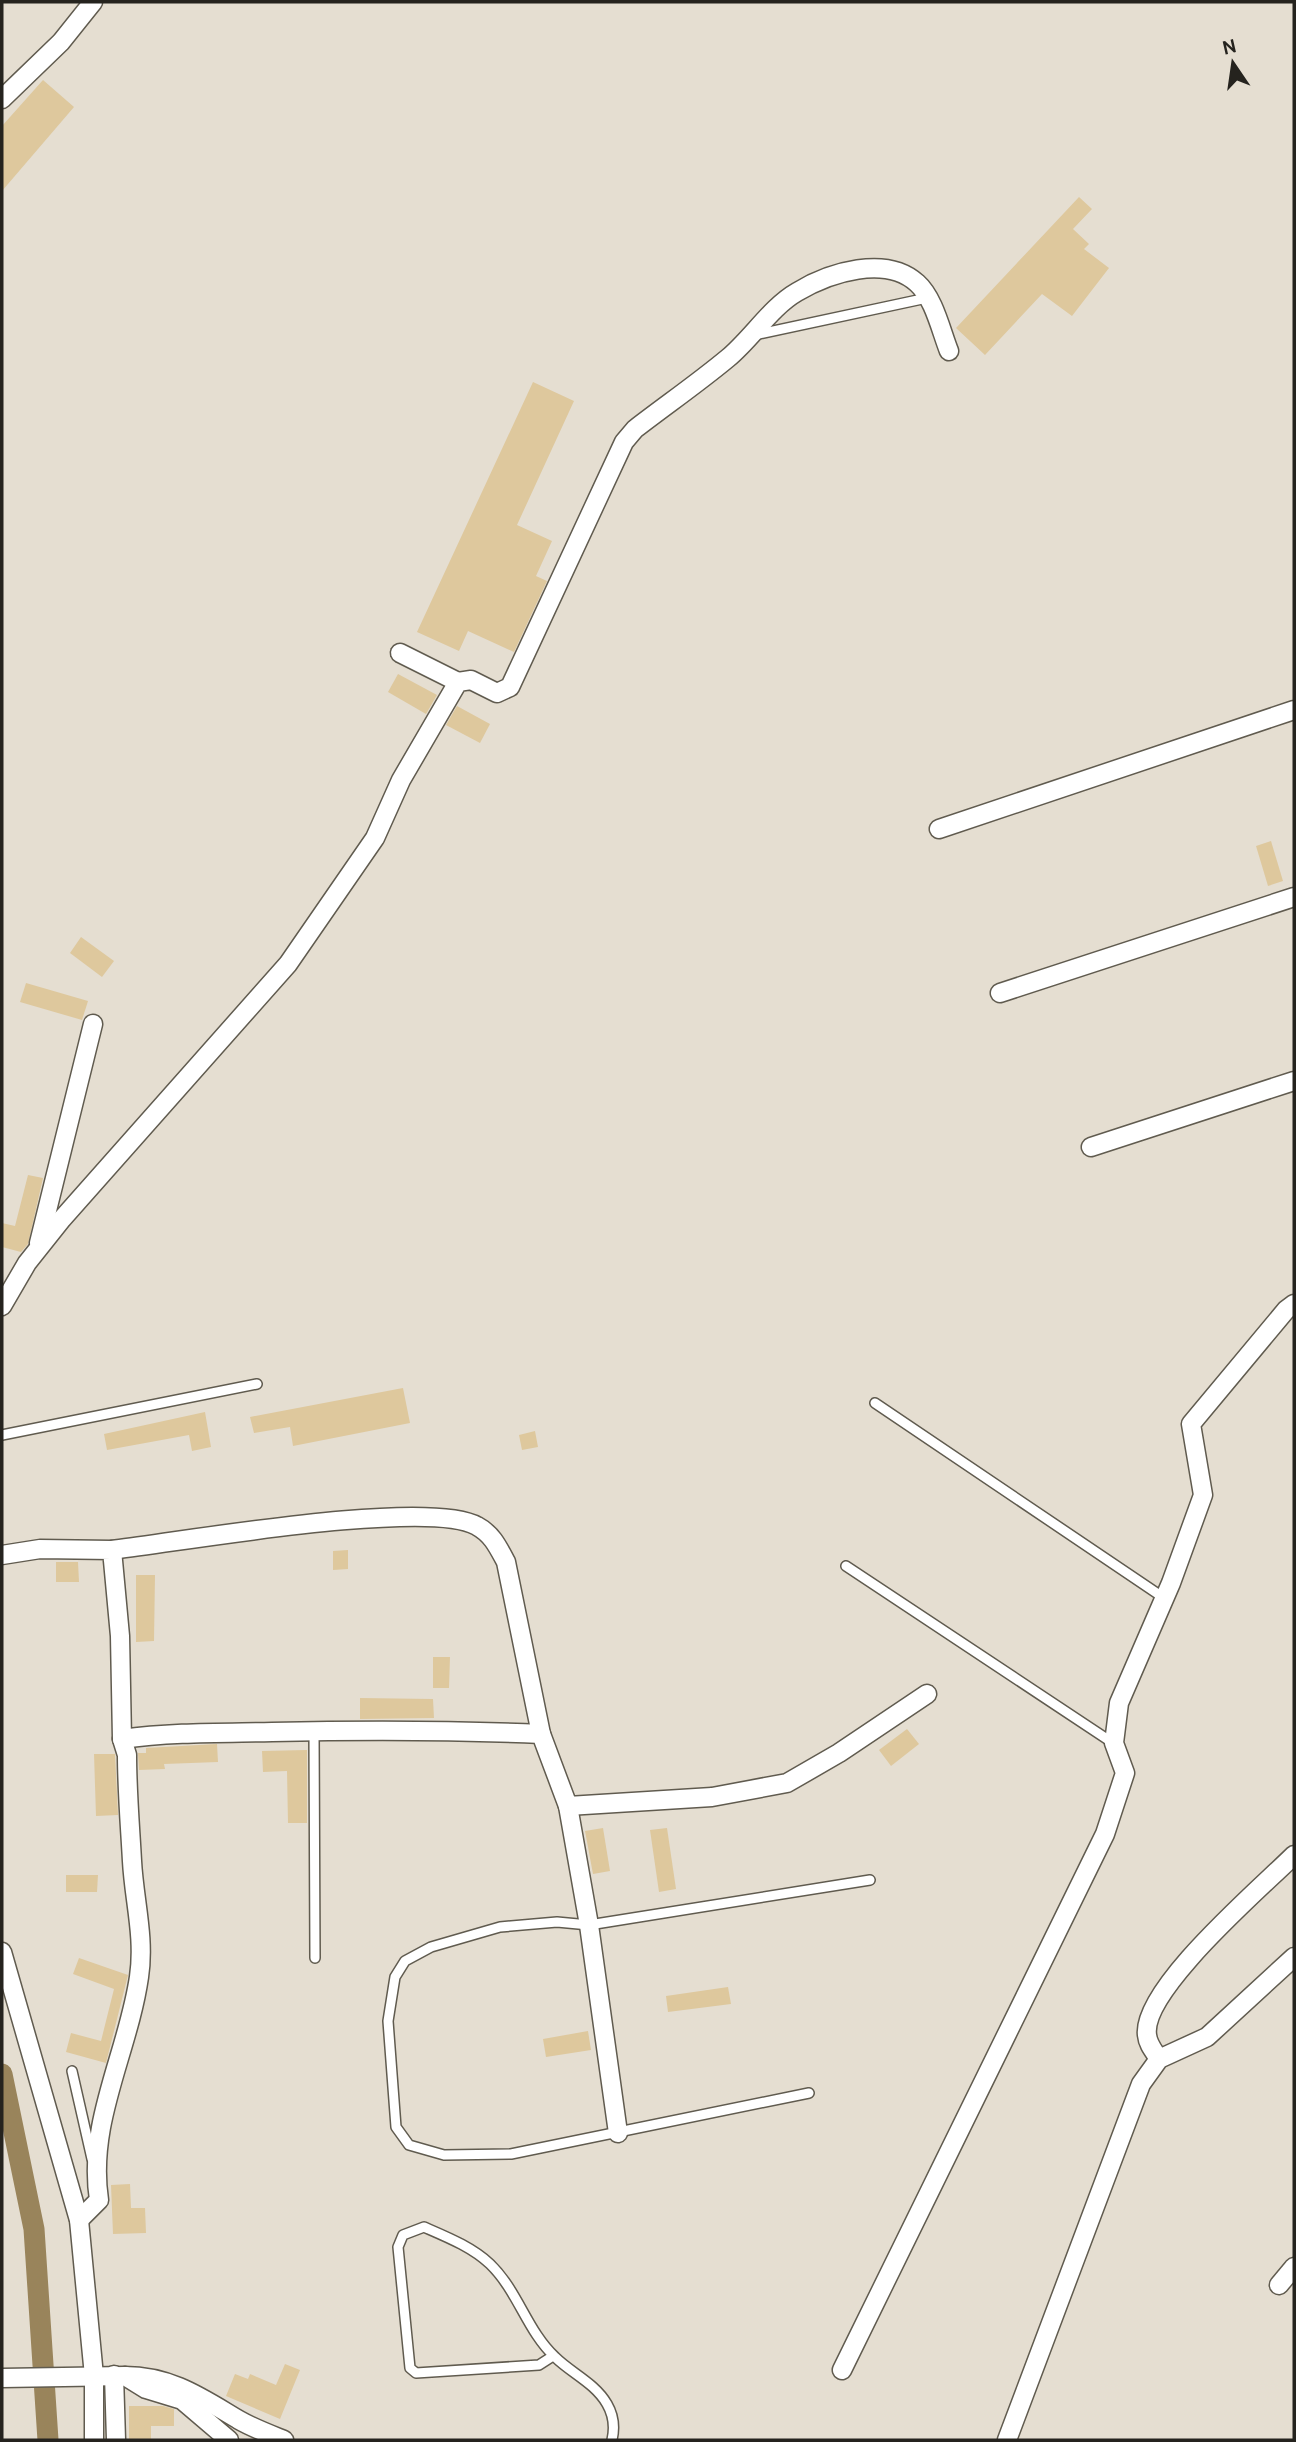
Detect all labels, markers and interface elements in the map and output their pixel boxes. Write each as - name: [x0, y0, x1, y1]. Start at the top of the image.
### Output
- north arrow: [1198, 28, 1268, 98]
- text: N: [1220, 34, 1238, 60]

